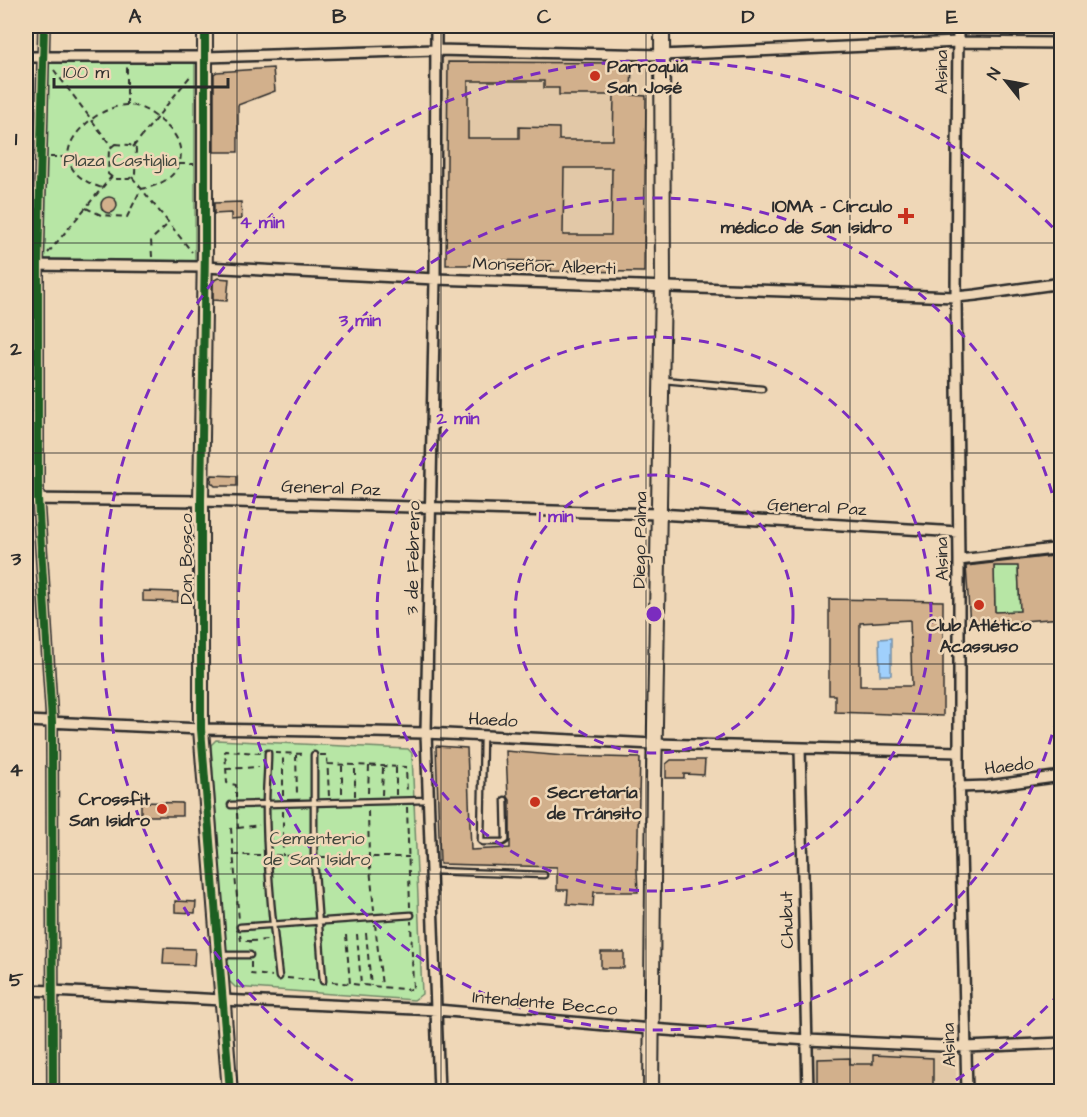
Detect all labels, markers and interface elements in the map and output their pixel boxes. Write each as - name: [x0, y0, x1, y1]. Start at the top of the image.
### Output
- text: A: [129, 3, 142, 31]
- text: B: [332, 3, 347, 31]
- text: C: [537, 3, 552, 31]
- text: D: [742, 3, 755, 31]
- text: E: [946, 3, 958, 31]
- street label: Alsina: [929, 50, 954, 94]
- scale bar: [54, 51, 228, 89]
- north arrow: [976, 51, 1036, 111]
- place label: Parroquia San José: [606, 54, 689, 100]
- text: 100 m: [63, 60, 109, 85]
- text: N: [982, 64, 1006, 84]
- marker: Parroquia San José: [588, 69, 602, 83]
- text: 1: [15, 125, 18, 153]
- park label: Plaza Castiglia: [63, 148, 177, 174]
- place label: IOMA - Círculo médico de San Isidro: [721, 194, 893, 240]
- marker: IOMA - Círculo médico de San Isidro: [897, 207, 915, 225]
- text: 4 min: [239, 210, 285, 235]
- street label: Monseñor Alberti: [472, 251, 616, 281]
- text: 3 min: [338, 308, 381, 333]
- text: 2: [9, 335, 22, 363]
- text: 2 min: [435, 406, 480, 431]
- street label: General Paz: [281, 474, 381, 502]
- street label: Diego Palma: [627, 491, 654, 589]
- street label: General Paz: [767, 492, 867, 522]
- street label: 3 de Febrero: [400, 501, 426, 615]
- text: 1 min: [538, 504, 574, 529]
- street label: Don Bosco: [174, 513, 199, 605]
- street label: Alsina: [929, 537, 955, 581]
- text: 3: [10, 545, 22, 573]
- marker: Club Atlético Acassuso: [972, 598, 986, 612]
- centre of rings: [644, 604, 664, 624]
- place label: Club Atlético Acassuso: [927, 613, 1032, 659]
- street label: Haedo: [468, 706, 518, 734]
- street label: Haedo: [983, 751, 1035, 781]
- text: 4: [9, 756, 23, 784]
- place label: Secretaría de Tránsito: [546, 780, 643, 826]
- place label: Crossfit San Isidro: [68, 787, 151, 833]
- marker: Secretaría de Tránsito: [528, 795, 542, 809]
- marker: Crossfit San Isidro: [155, 802, 169, 816]
- park label: Cementerio de San Isidro: [264, 826, 370, 872]
- street label: Chubut: [774, 890, 800, 949]
- text: 5: [9, 966, 24, 994]
- street label: Intendente Becco: [471, 984, 619, 1022]
- street label: Alsina: [936, 1022, 962, 1068]

